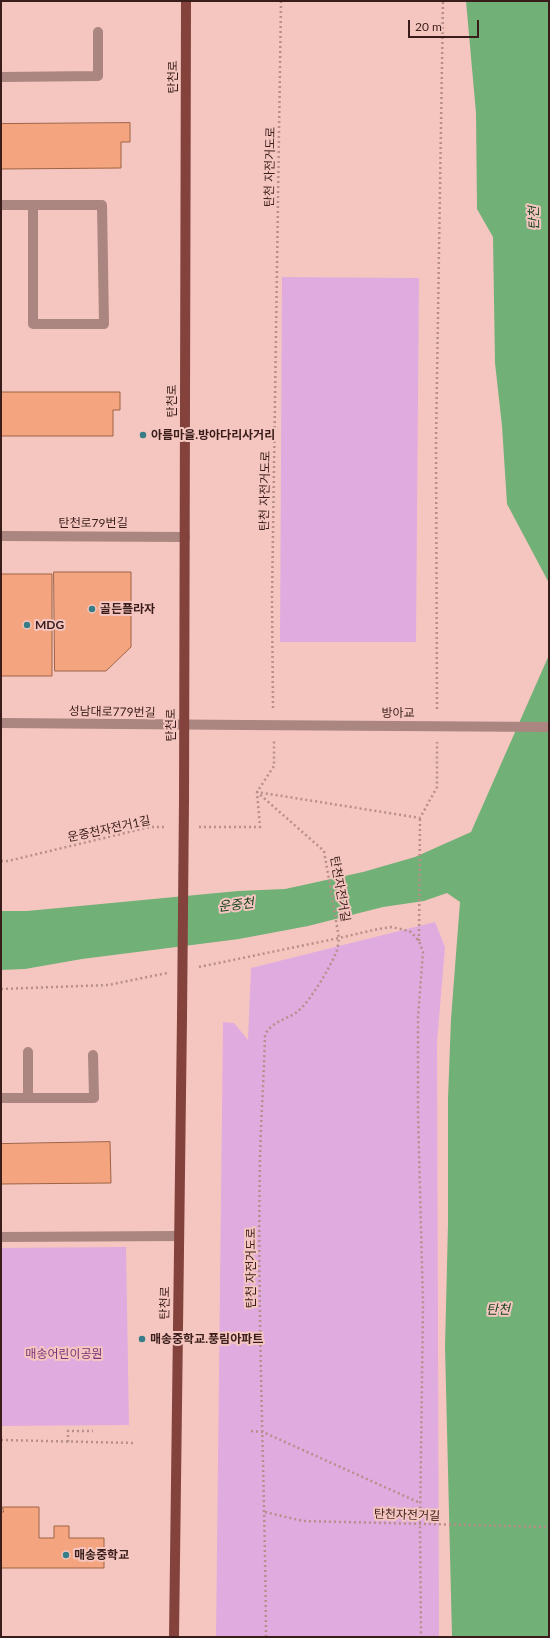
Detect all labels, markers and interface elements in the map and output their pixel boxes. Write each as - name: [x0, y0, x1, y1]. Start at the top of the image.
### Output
- scale bar: [410, 12, 481, 38]
- text: 20 m: [415, 19, 442, 34]
- street label: 탄천로: [166, 60, 180, 94]
- street label: 탄천 자전거도로: [262, 127, 278, 207]
- water label: 탄천: [526, 206, 542, 230]
- street label: 탄천로: [165, 384, 179, 418]
- place label: 아름마을.방아다리사거리: [151, 428, 275, 442]
- marker: 아름마을.방아다리사거리: [138, 430, 148, 440]
- street label: 탄천 자전거도로: [257, 451, 273, 531]
- street label: 탄천로79번길: [58, 516, 128, 530]
- place label: 골든플라자: [100, 602, 155, 616]
- marker: 골든플라자: [87, 604, 97, 614]
- place label: MDG: [35, 618, 64, 632]
- marker: MDG: [22, 620, 32, 630]
- street label: 성남대로779번길: [68, 704, 156, 720]
- street label: 방아교: [381, 706, 415, 720]
- street label: 탄천로: [164, 708, 178, 742]
- street label: 운중천자전거1길: [66, 813, 152, 845]
- street label: 탄천자전거길: [327, 855, 353, 923]
- water label: 운중천: [217, 895, 255, 915]
- street label: 탄천 자전거도로: [244, 1228, 258, 1308]
- street label: 탄천로: [158, 1286, 172, 1320]
- water label: 탄천: [486, 1302, 510, 1318]
- place label: 매송중학교.풍림아파트: [150, 1332, 263, 1346]
- marker: 매송중학교.풍림아파트: [137, 1334, 147, 1344]
- park label: 매송어린이공원: [25, 1347, 103, 1361]
- street label: 탄천자전거길: [374, 1507, 440, 1523]
- place label: 매송중학교: [74, 1548, 129, 1562]
- marker: 매송중학교: [61, 1550, 71, 1560]

